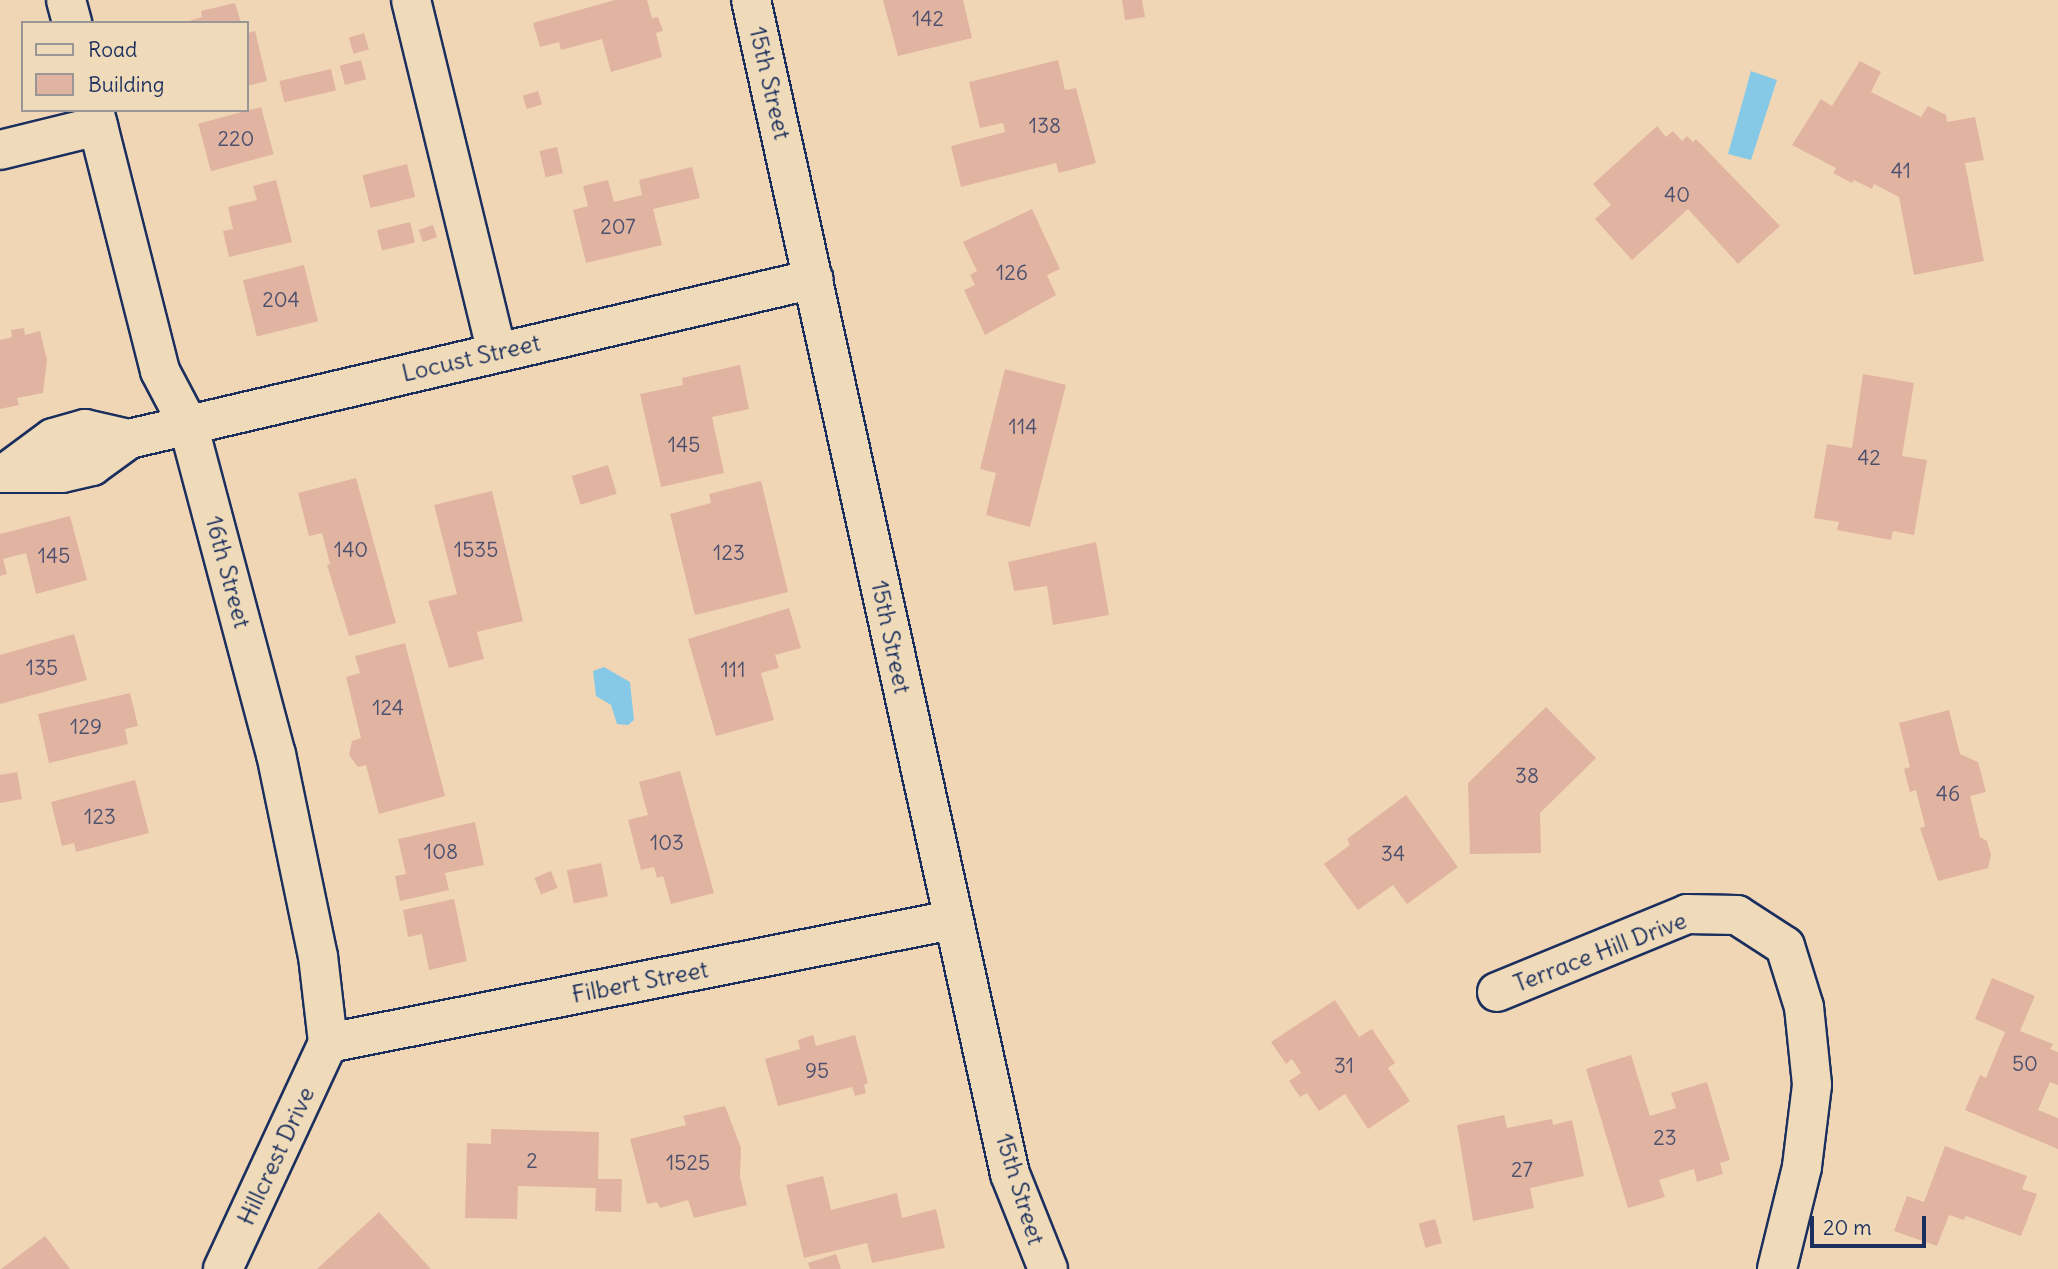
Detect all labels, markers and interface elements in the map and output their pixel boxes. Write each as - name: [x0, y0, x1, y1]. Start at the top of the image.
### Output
- house number: 142: [912, 6, 944, 32]
- legend: [21, 21, 248, 112]
- street label: 15th Street: [743, 24, 797, 142]
- text: Road: [88, 36, 137, 63]
- text: Building: [88, 71, 164, 98]
- house number: 138: [1029, 113, 1061, 139]
- house number: 220: [218, 126, 254, 152]
- house number: 41: [1891, 158, 1911, 184]
- house number: 40: [1664, 182, 1690, 208]
- house number: 207: [600, 214, 636, 240]
- house number: 126: [996, 260, 1028, 286]
- house number: 204: [262, 287, 300, 313]
- street label: Locust Street: [399, 328, 543, 388]
- house number: 114: [1009, 414, 1037, 440]
- house number: 145: [668, 432, 700, 458]
- house number: 42: [1857, 445, 1881, 471]
- street label: 16th Street: [199, 513, 257, 631]
- house number: 140: [334, 537, 368, 563]
- house number: 1535: [454, 537, 498, 563]
- house number: 123: [713, 540, 745, 566]
- house number: 145: [38, 543, 70, 569]
- street label: 15th Street: [865, 578, 917, 696]
- house number: 135: [26, 655, 58, 681]
- house number: 111: [720, 657, 746, 683]
- house number: 124: [372, 695, 404, 721]
- house number: 129: [70, 714, 102, 740]
- house number: 38: [1515, 763, 1539, 789]
- house number: 46: [1936, 781, 1960, 807]
- house number: 123: [84, 804, 116, 830]
- house number: 103: [650, 830, 684, 856]
- house number: 108: [424, 839, 458, 865]
- house number: 34: [1381, 841, 1405, 867]
- street label: Terrace Hill Drive: [1509, 906, 1691, 998]
- street label: Filbert Street: [569, 955, 711, 1009]
- house number: 50: [2012, 1051, 2038, 1077]
- house number: 31: [1334, 1053, 1354, 1079]
- house number: 95: [805, 1058, 829, 1084]
- street label: Hillcrest Drive: [231, 1082, 321, 1230]
- house number: 23: [1653, 1125, 1677, 1151]
- street label: 15th Street: [989, 1130, 1051, 1248]
- house number: 2: [526, 1148, 538, 1174]
- house number: 1525: [666, 1150, 710, 1176]
- house number: 27: [1511, 1157, 1533, 1183]
- scale bar: [1813, 1202, 1928, 1246]
- text: 20 m: [1823, 1214, 1872, 1241]

